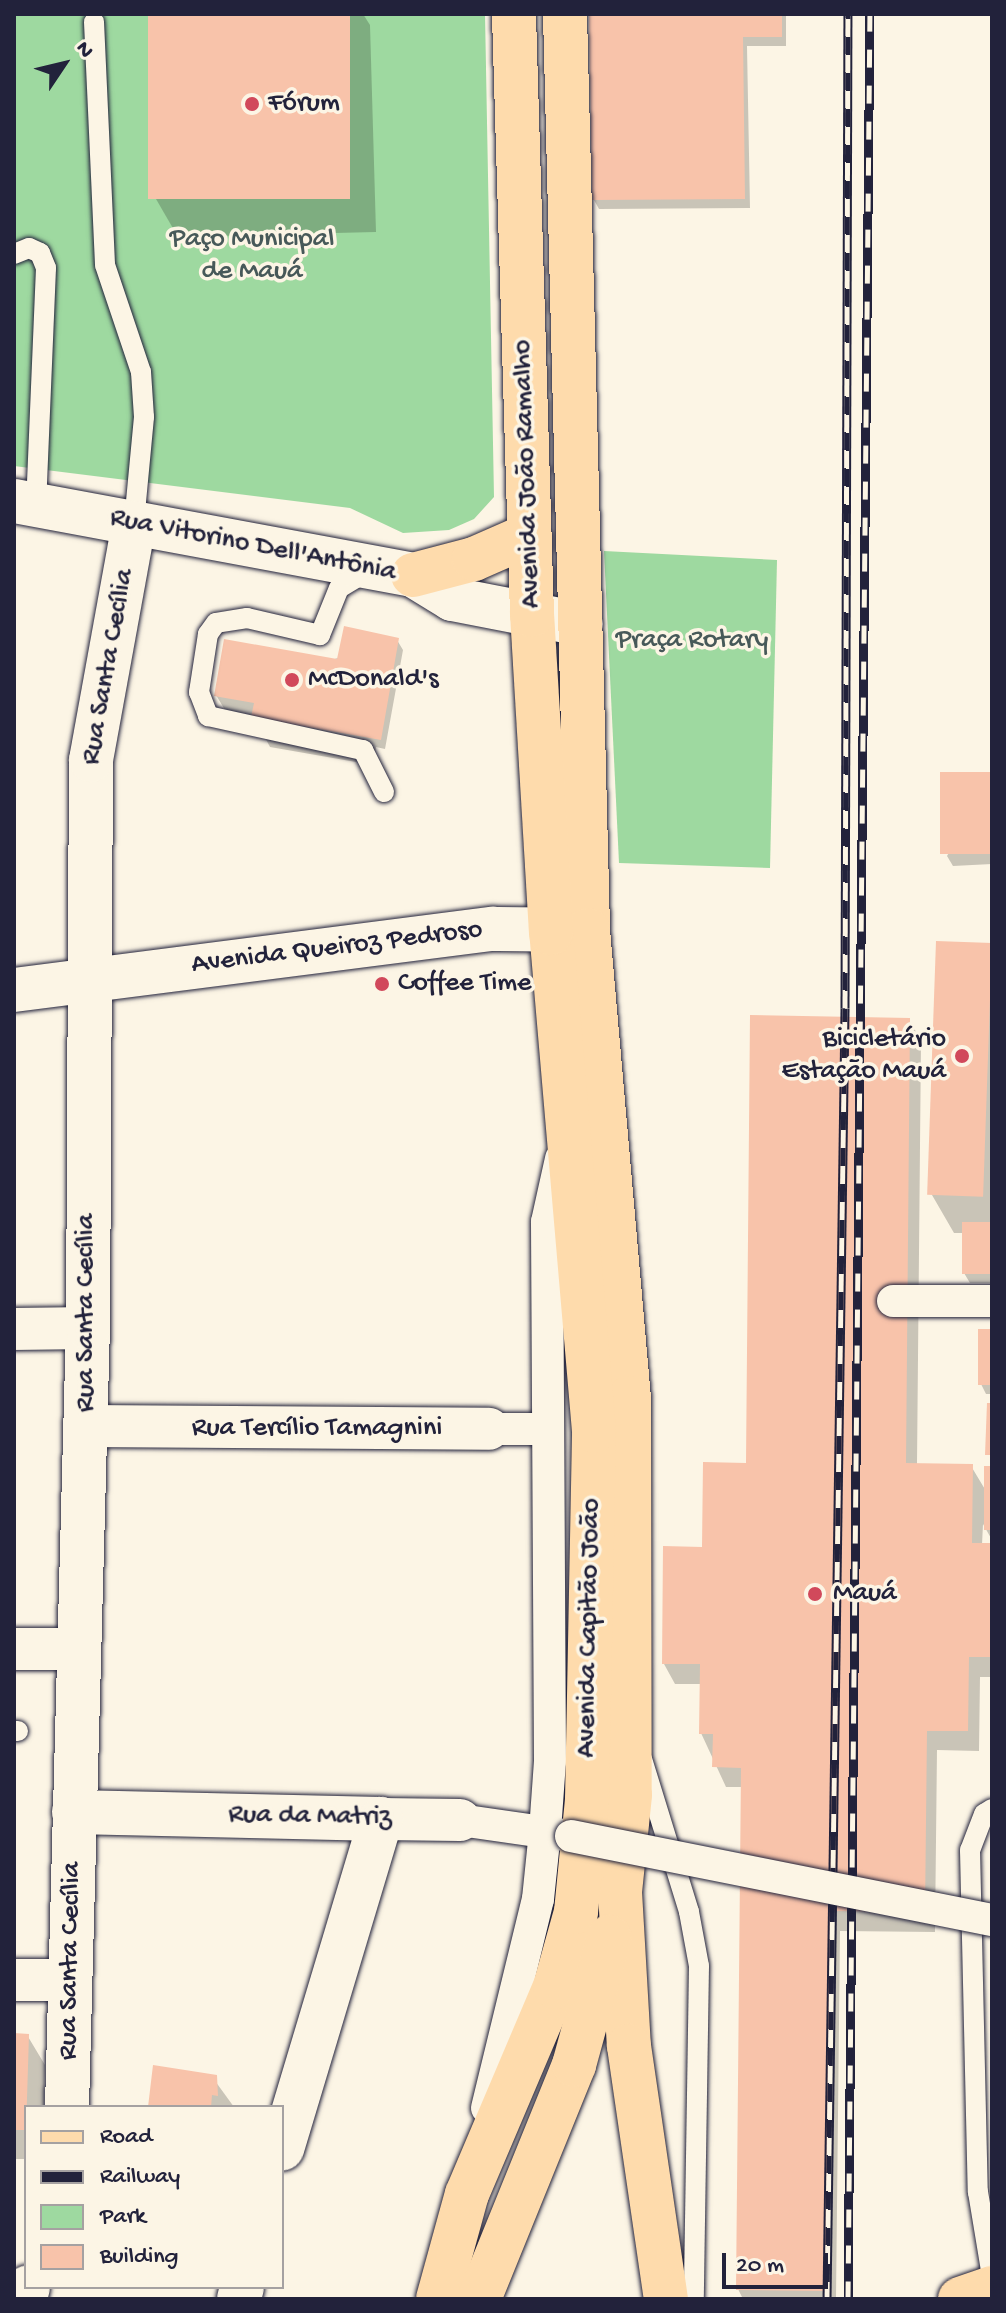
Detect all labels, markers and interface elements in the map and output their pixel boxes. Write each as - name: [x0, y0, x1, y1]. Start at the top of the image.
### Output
- north arrow: [24, 24, 104, 104]
- text: N: [69, 37, 98, 64]
- place label: Fórum: [268, 87, 340, 121]
- marker: Fórum: [243, 95, 261, 113]
- park label: Paço Municipal de Mauá: [170, 223, 334, 289]
- street label: Avenida João Ramalho: [507, 339, 549, 609]
- street label: Rua Vitorino Dell'Antônia: [107, 502, 399, 590]
- street label: Rua Santa Cecília: [75, 566, 143, 768]
- park label: Praça Rotary: [616, 624, 768, 658]
- place label: McDonald's: [308, 663, 439, 697]
- marker: McDonald's: [283, 671, 301, 689]
- street label: Avenida Queiroz Pedroso: [190, 913, 484, 983]
- place label: Coffee Time: [398, 967, 532, 1001]
- marker: Coffee Time: [373, 975, 391, 993]
- place label: Bicicletário Estação Mauá: [781, 1023, 946, 1089]
- marker: Bicicletário Estação Mauá: [953, 1047, 971, 1065]
- street label: Rua Santa Cecília: [70, 1214, 104, 1412]
- street label: Rua Tercílio Tamagnini: [192, 1412, 442, 1446]
- street label: Avenida Capitão João: [571, 1498, 609, 1758]
- place label: Mauá: [833, 1577, 897, 1611]
- marker: Mauá: [804, 1583, 826, 1605]
- street label: Rua da Matriz: [228, 1799, 392, 1835]
- street label: Rua Santa Cecília: [52, 1862, 90, 2060]
- legend: [24, 2105, 284, 2289]
- text: Road: [100, 2123, 152, 2152]
- text: Railway: [100, 2163, 180, 2192]
- text: Park: [100, 2203, 146, 2232]
- scale bar: [726, 2237, 832, 2287]
- text: Building: [100, 2243, 178, 2272]
- text: 20 m: [736, 2252, 784, 2281]

